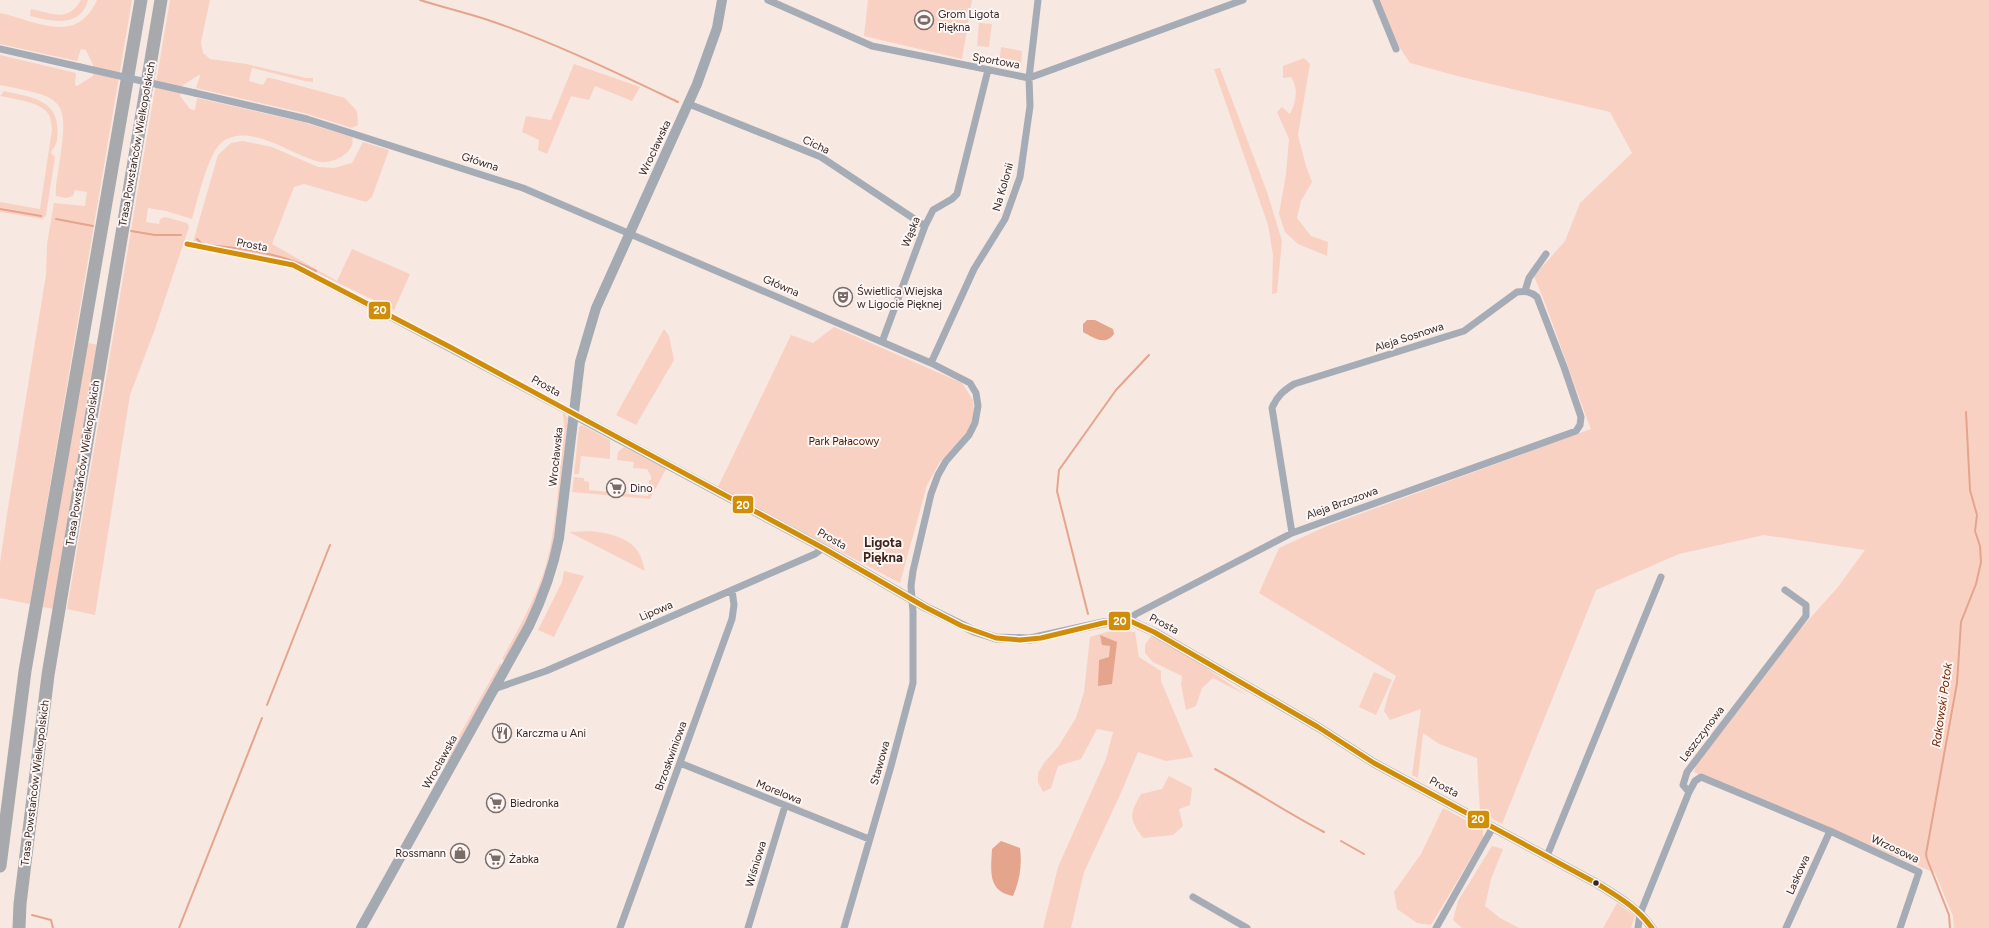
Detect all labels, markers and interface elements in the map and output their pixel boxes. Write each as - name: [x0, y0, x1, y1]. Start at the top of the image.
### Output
- place label: Grom Ligota Piękna: [938, 8, 999, 34]
- sports icon: Grom Ligota Piękna: [913, 9, 935, 31]
- street label: Sportowa: [971, 50, 1021, 72]
- street label: Trasa Powstańców Wielkopolskich: [116, 60, 158, 228]
- street label: Wrocławska: [636, 118, 674, 178]
- street label: Cicha: [800, 133, 832, 157]
- street label: Główna: [460, 150, 500, 174]
- street label: Na Kolonii: [990, 161, 1016, 213]
- street label: Wąska: [899, 215, 923, 249]
- street label: Prosta: [235, 236, 269, 254]
- street label: Główna: [761, 273, 801, 299]
- place label: Świetlica Wiejska w Ligocie Pięknej: [857, 284, 942, 311]
- theatre icon: Świetlica Wiejska w Ligocie Pięknej: [832, 286, 854, 308]
- line badge: 20: [368, 301, 391, 320]
- text: 20: [373, 304, 387, 317]
- street label: Aleja Sosnowa: [1373, 320, 1445, 354]
- street label: Prosta: [529, 373, 563, 399]
- street label: Trasa Powstańców Wielkopolskich: [63, 379, 103, 547]
- street label: Wrocławska: [546, 427, 566, 487]
- park label: Park Pałacowy: [809, 435, 880, 448]
- supermarket icon: Dino: [605, 477, 627, 499]
- place label: Dino: [630, 482, 653, 495]
- street label: Aleja Brzozowa: [1304, 484, 1380, 522]
- line badge: 20: [732, 495, 754, 514]
- text: 20: [736, 499, 750, 512]
- street label: Prosta: [815, 526, 849, 552]
- district label: Ligota Piękna: [863, 535, 903, 565]
- street label: Lipowa: [637, 598, 675, 624]
- line badge: 20: [1108, 611, 1131, 631]
- street label: Prosta: [1147, 611, 1181, 637]
- text: 20: [1113, 615, 1127, 628]
- water label: Rakowski Potok: [1929, 661, 1955, 748]
- street label: Trasa Powstańców Wielkopolskich: [18, 699, 52, 867]
- street label: Leszczynowa: [1677, 704, 1727, 764]
- street label: Brzoskwiniowa: [652, 720, 690, 792]
- restaurant icon: Karczma u Ani: [491, 722, 513, 744]
- place label: Karczma u Ani: [516, 727, 586, 740]
- street label: Wrocławska: [420, 733, 460, 791]
- street label: Stawowa: [868, 739, 892, 787]
- street label: Prosta: [1427, 774, 1461, 800]
- street label: Morelowa: [754, 777, 804, 807]
- supermarket icon: Biedronka: [485, 792, 507, 814]
- place label: Biedronka: [510, 797, 559, 810]
- line badge: 20: [1467, 810, 1490, 829]
- text: 20: [1471, 813, 1485, 826]
- street label: Wrzosowa: [1869, 832, 1921, 866]
- street label: Wiśniowa: [743, 839, 769, 889]
- shop icon: Rossmann: [449, 842, 471, 864]
- place label: Rossmann: [395, 847, 446, 860]
- supermarket icon: Żabka: [484, 848, 506, 870]
- place label: Żabka: [509, 853, 539, 866]
- street label: Laskowa: [1784, 853, 1812, 897]
- unlabelled marker: [1591, 878, 1601, 888]

